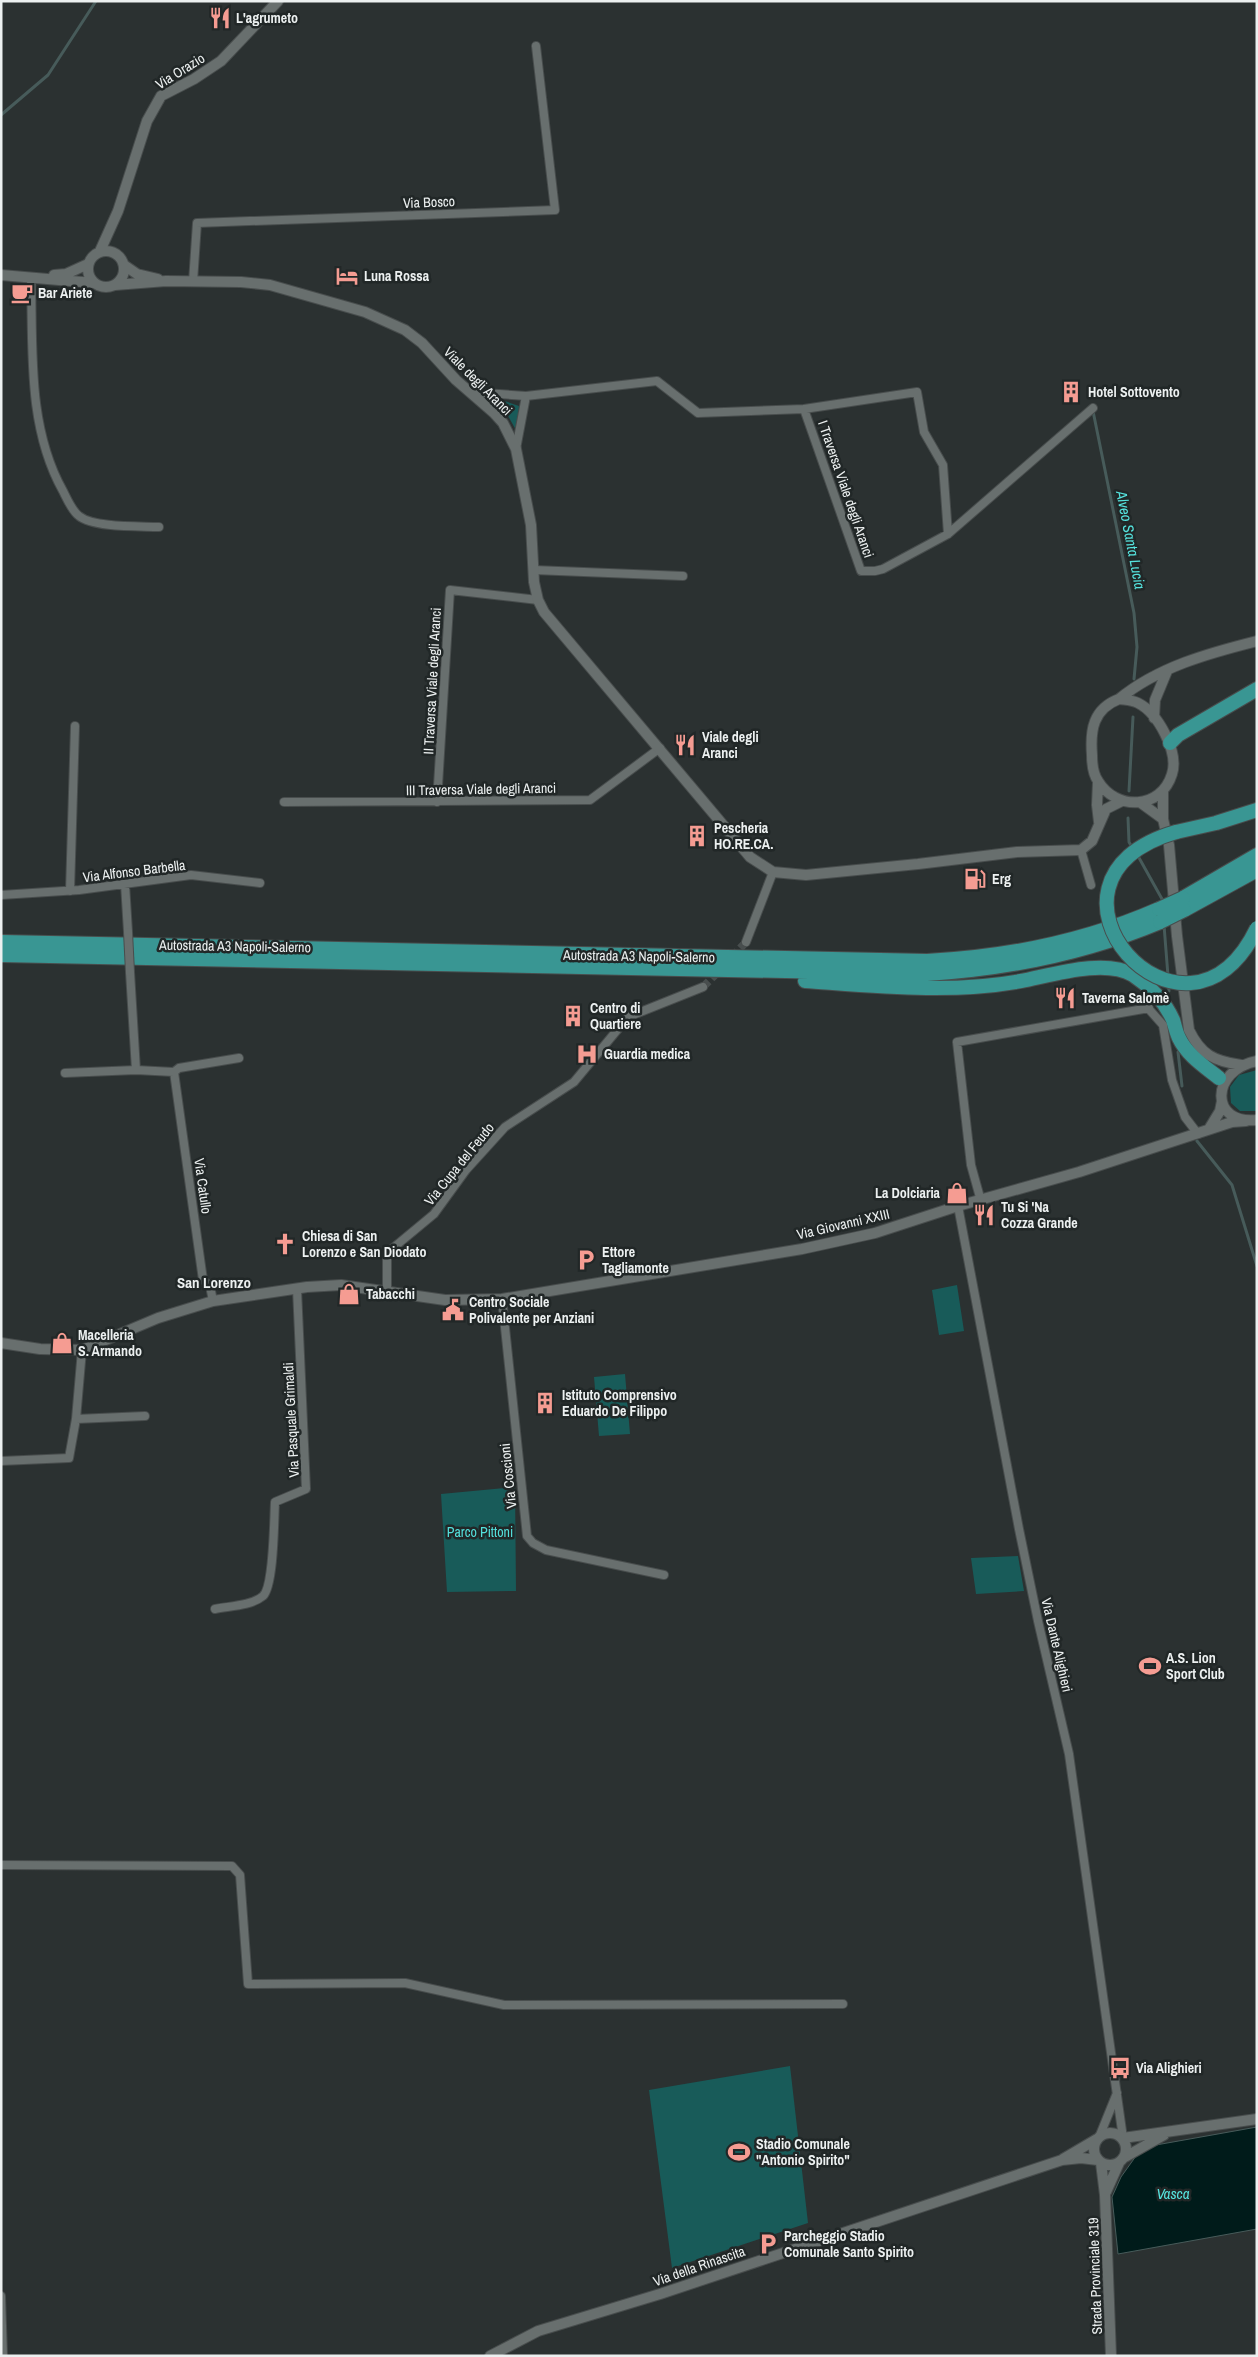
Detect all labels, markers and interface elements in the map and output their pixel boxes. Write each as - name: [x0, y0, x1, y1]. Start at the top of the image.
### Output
- restaurant icon: L'agrumeto: [207, 5, 233, 31]
- place label: L'agrumeto: [236, 9, 298, 27]
- street label: Via Orazio: [152, 49, 208, 93]
- street label: Via Bosco: [403, 192, 455, 212]
- hotel icon: Luna Rossa: [334, 263, 360, 289]
- place label: Luna Rossa: [364, 267, 430, 285]
- cafe icon: Bar Ariete: [9, 280, 35, 306]
- place label: Bar Ariete: [38, 284, 92, 302]
- street label: Viale degli Aranci: [440, 343, 516, 419]
- building icon: Hotel Sottovento: [1058, 379, 1084, 405]
- place label: Hotel Sottovento: [1088, 383, 1180, 401]
- street label: I Traversa Viale degli Aranci: [814, 418, 878, 560]
- water label: Alveo Santa Lucia: [1111, 488, 1151, 591]
- street label: II Traversa Viale degli Aranci: [419, 607, 445, 755]
- place label: Viale degli Aranci: [702, 728, 759, 762]
- restaurant icon: Viale degli Aranci: [672, 732, 698, 758]
- street label: III Traversa Viale degli Aranci: [406, 779, 556, 799]
- place label: Pescheria HO.RE.CA.: [714, 819, 773, 853]
- building icon: Pescheria HO.RE.CA.: [684, 823, 710, 849]
- street label: Via Alfonso Barbella: [82, 856, 187, 886]
- fuel station icon: Erg: [962, 866, 988, 892]
- place label: Erg: [992, 870, 1011, 888]
- street label: Autostrada A3 Napoli-Salerno: [158, 936, 311, 956]
- street label: Autostrada A3 Napoli-Salerno: [562, 946, 715, 966]
- restaurant icon: Taverna Salomè: [1052, 985, 1078, 1011]
- place label: Taverna Salomè: [1082, 989, 1169, 1007]
- place label: Centro di Quartiere: [590, 999, 641, 1033]
- building icon: Centro di Quartiere: [560, 1003, 586, 1029]
- hospital icon: Guardia medica: [574, 1041, 600, 1067]
- place label: Guardia medica: [604, 1045, 691, 1063]
- street label: Via Cupa del Feudo: [420, 1119, 498, 1209]
- street label: Via Catullo: [190, 1157, 216, 1215]
- shop icon: La Dolciaria: [944, 1180, 970, 1206]
- place label: La Dolciaria: [875, 1184, 941, 1202]
- place label: Tu Si 'Na Cozza Grande: [1001, 1198, 1078, 1232]
- restaurant icon: Tu Si 'Na Cozza Grande: [971, 1202, 997, 1228]
- street label: Via Giovanni XXIII: [795, 1205, 891, 1243]
- place label: Chiesa di San Lorenzo e San Diodato: [302, 1227, 426, 1261]
- church icon: Chiesa di San Lorenzo e San Diodato: [272, 1231, 298, 1257]
- place label: Ettore Tagliamonte: [602, 1243, 669, 1277]
- parking icon: Ettore Tagliamonte: [573, 1247, 599, 1273]
- district label: San Lorenzo: [177, 1272, 251, 1293]
- shop icon: Tabacchi: [336, 1281, 362, 1307]
- place label: Tabacchi: [366, 1285, 415, 1303]
- place label: Centro Sociale Polivalente per Anziani: [469, 1293, 594, 1327]
- public building icon: Centro Sociale Polivalente per Anziani: [440, 1297, 466, 1323]
- place label: Macelleria S. Armando: [78, 1326, 142, 1360]
- shop icon: Macelleria S. Armando: [49, 1330, 75, 1356]
- street label: Via Pasquale Grimaldi: [279, 1362, 303, 1478]
- place label: Istituto Comprensivo Eduardo De Filippo: [562, 1386, 677, 1420]
- building icon: Istituto Comprensivo Eduardo De Filippo: [532, 1390, 558, 1416]
- street label: Via Coscioni: [496, 1442, 520, 1510]
- park label: Parco Pittoni: [447, 1523, 513, 1541]
- street label: Via Dante Alighieri: [1037, 1596, 1077, 1694]
- place label: A.S. Lion Sport Club: [1166, 1649, 1225, 1683]
- sports icon: A.S. Lion Sport Club: [1137, 1653, 1163, 1679]
- bus stop icon: Via Alighieri: [1107, 2055, 1133, 2081]
- place label: Via Alighieri: [1136, 2059, 1202, 2077]
- place label: Stadio Comunale "Antonio Spirito": [756, 2135, 850, 2169]
- sports icon: Stadio Comunale "Antonio Spirito": [726, 2139, 752, 2165]
- water label: Vasca: [1156, 2183, 1190, 2204]
- street label: Strada Provinciale 319: [1084, 2217, 1106, 2335]
- place label: Parcheggio Stadio Comunale Santo Spirito: [784, 2227, 914, 2261]
- parking icon: Parcheggio Stadio Comunale Santo Spirito: [755, 2231, 781, 2257]
- street label: Via della Rinascita: [651, 2242, 748, 2290]

